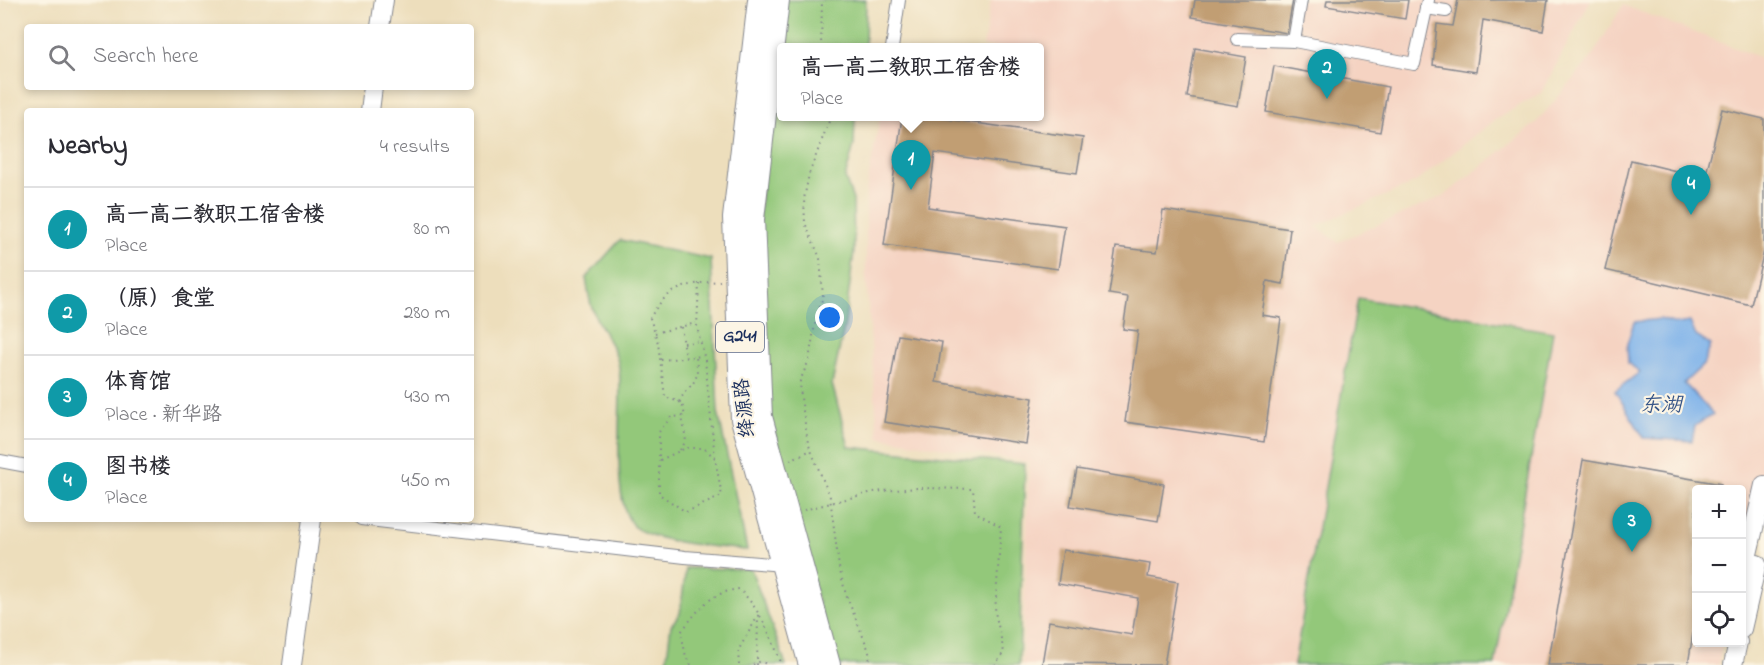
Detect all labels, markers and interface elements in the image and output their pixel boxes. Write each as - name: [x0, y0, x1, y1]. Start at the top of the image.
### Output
- search box: [24, 24, 474, 90]
- icon: search: [45, 41, 78, 74]
- text: Search here: [93, 41, 198, 73]
- popup: [777, 43, 1044, 121]
- pin: 2: [1308, 50, 1346, 99]
- text: 高一高二教职工宿舍楼: [800, 53, 1021, 85]
- text: Place: [800, 85, 843, 114]
- text: Nearby: [48, 128, 127, 166]
- text: 4 results: [380, 133, 450, 162]
- pin: 1: [892, 140, 930, 190]
- pin: 4: [1672, 166, 1710, 215]
- text: 高一高二教职工宿舍楼: [105, 200, 325, 232]
- text: 1: [64, 215, 71, 244]
- text: 80 m: [413, 215, 450, 244]
- text: Place: [105, 232, 147, 261]
- text: （原）食堂: [105, 284, 215, 316]
- text: 2: [63, 299, 72, 328]
- text: 280 m: [403, 299, 450, 328]
- your location: [815, 303, 844, 332]
- text: Place: [105, 316, 147, 345]
- road number: G241: [716, 322, 764, 352]
- text: 体育馆: [105, 367, 171, 399]
- street label: 绛源路: [728, 375, 764, 440]
- text: 3: [63, 383, 72, 412]
- text: 430 m: [404, 383, 450, 412]
- water label: 东湖: [1640, 391, 1684, 421]
- text: Place · 新华路: [105, 401, 222, 430]
- text: 图书楼: [105, 452, 171, 484]
- text: 4: [63, 467, 72, 496]
- text: 450 m: [401, 467, 450, 496]
- text: Place: [105, 484, 147, 513]
- map controls: [1692, 485, 1746, 647]
- button: +: [1692, 485, 1746, 539]
- pin: 3: [1612, 502, 1652, 552]
- button: −: [1692, 539, 1746, 593]
- button: locate: [1692, 593, 1746, 647]

